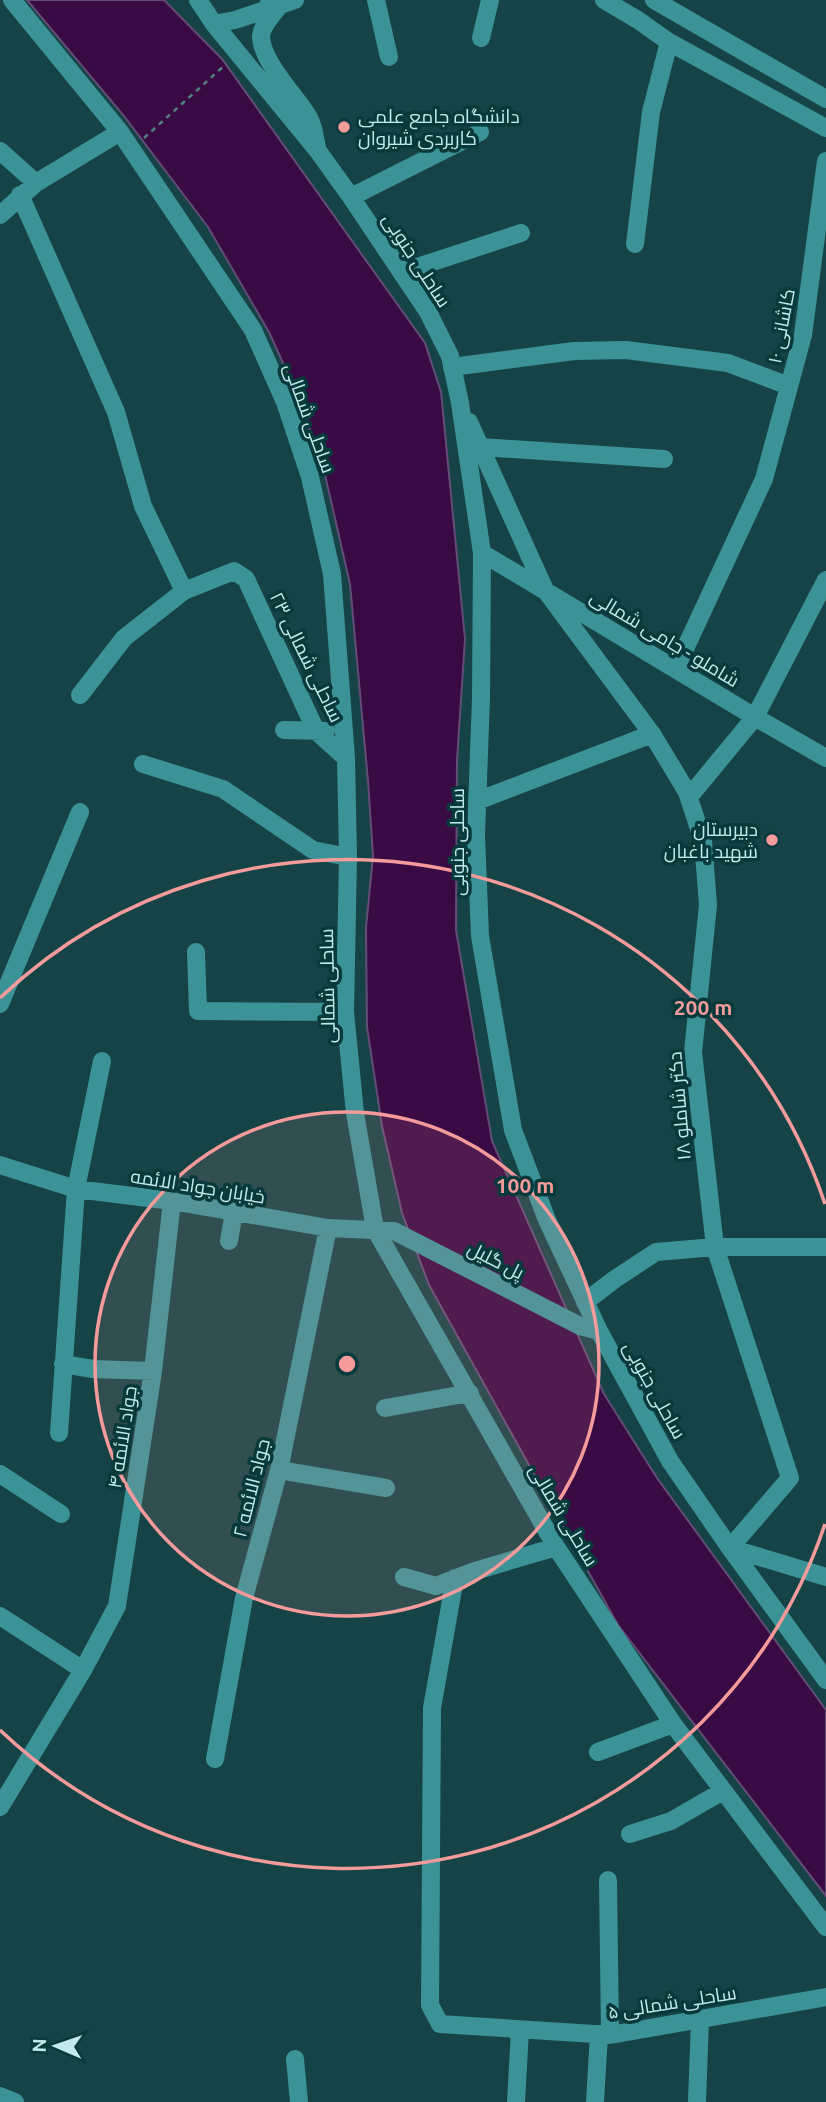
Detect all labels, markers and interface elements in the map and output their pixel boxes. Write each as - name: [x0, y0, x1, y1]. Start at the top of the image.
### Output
- place label: دانشگاه جامع علمی کاربردی شیروان: [358, 105, 520, 150]
- marker: دانشگاه جامع علمی کاربردی شیروان: [336, 119, 352, 135]
- street label: ساحلی جنوبی: [378, 209, 456, 312]
- street label: کاشانی ۱۰: [763, 287, 800, 365]
- street label: ساحلی شمالی: [279, 360, 340, 476]
- street label: شاملو - جامی شمالی: [586, 585, 744, 692]
- street label: ساحلی شمالی ۲۳: [265, 588, 348, 726]
- street label: ساحلی جنوبی: [446, 788, 469, 896]
- place label: دبیرستان شهید باغبان: [664, 818, 758, 863]
- marker: دبیرستان شهید باغبان: [764, 832, 780, 848]
- street label: ساحلی شمالی: [315, 928, 340, 1044]
- text: 200 m: [674, 995, 732, 1019]
- street label: دکتر شاملو ۱۸: [663, 1051, 696, 1161]
- street label: خیابان جواد الائمه: [129, 1165, 267, 1208]
- text: 100 m: [496, 1173, 554, 1197]
- street label: پل گلیل: [463, 1237, 528, 1285]
- street label: ساحلی جنوبی: [618, 1338, 691, 1443]
- centre of rings: [335, 1352, 359, 1376]
- street label: جواد الائمه ۴: [103, 1384, 142, 1490]
- street label: جواد الائمه ۲: [228, 1436, 275, 1540]
- street label: ساحلی شمالی: [524, 1460, 603, 1570]
- street label: ساحلی شمالی ۵: [606, 1981, 738, 2024]
- north arrow: [21, 2011, 91, 2081]
- text: N: [28, 2038, 50, 2053]

